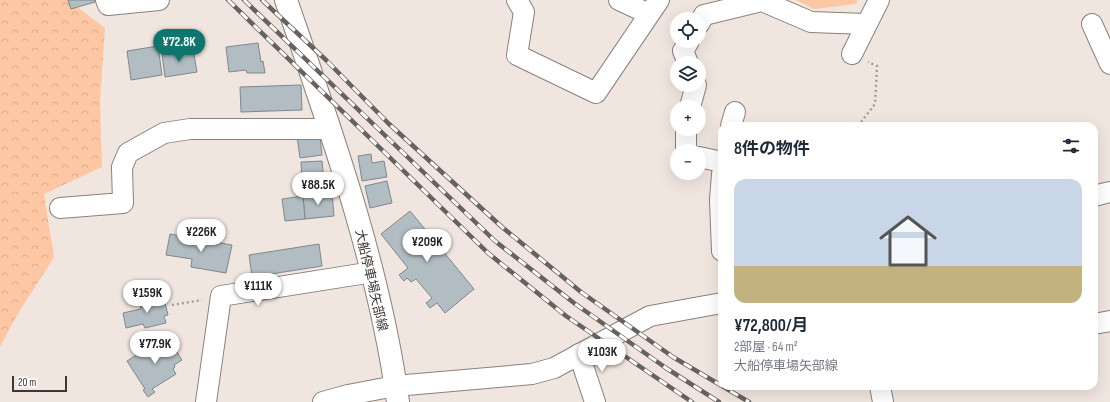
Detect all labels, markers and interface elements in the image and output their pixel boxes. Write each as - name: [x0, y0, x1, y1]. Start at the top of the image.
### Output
- map controls: [670, 12, 706, 180]
- button: locate: [670, 12, 706, 48]
- pin: ¥72.8K: [146, 29, 212, 63]
- text: ¥72.8K: [162, 34, 196, 50]
- button: layers: [670, 56, 706, 92]
- button: +: [670, 100, 706, 136]
- icon: filters: [1060, 135, 1082, 157]
- text: 8件の物件: [734, 139, 810, 159]
- button: −: [670, 144, 706, 180]
- pin: ¥88.5K: [285, 172, 351, 206]
- text: ¥88.5K: [301, 177, 335, 193]
- icon: home: [872, 205, 944, 277]
- pin: ¥226K: [173, 219, 229, 253]
- text: ¥226K: [186, 224, 216, 240]
- street label: 大船停車場矢部線: [352, 228, 391, 333]
- pin: ¥209K: [399, 229, 455, 263]
- text: ¥209K: [411, 234, 443, 250]
- pin: ¥111K: [230, 273, 286, 307]
- text: ¥111K: [244, 278, 272, 294]
- pin: ¥159K: [119, 280, 175, 314]
- text: ¥159K: [132, 285, 162, 301]
- text: ¥72,800/月: [734, 316, 809, 336]
- pin: ¥77.9K: [122, 331, 188, 365]
- text: ¥77.9K: [139, 336, 171, 352]
- pin: ¥103K: [574, 339, 630, 373]
- text: 2部屋 · 64 m²: [734, 339, 798, 355]
- text: ¥103K: [587, 344, 617, 360]
- text: 大船停車場矢部線: [734, 358, 838, 374]
- scale bar: [12, 374, 67, 393]
- text: 20 m: [18, 376, 36, 389]

